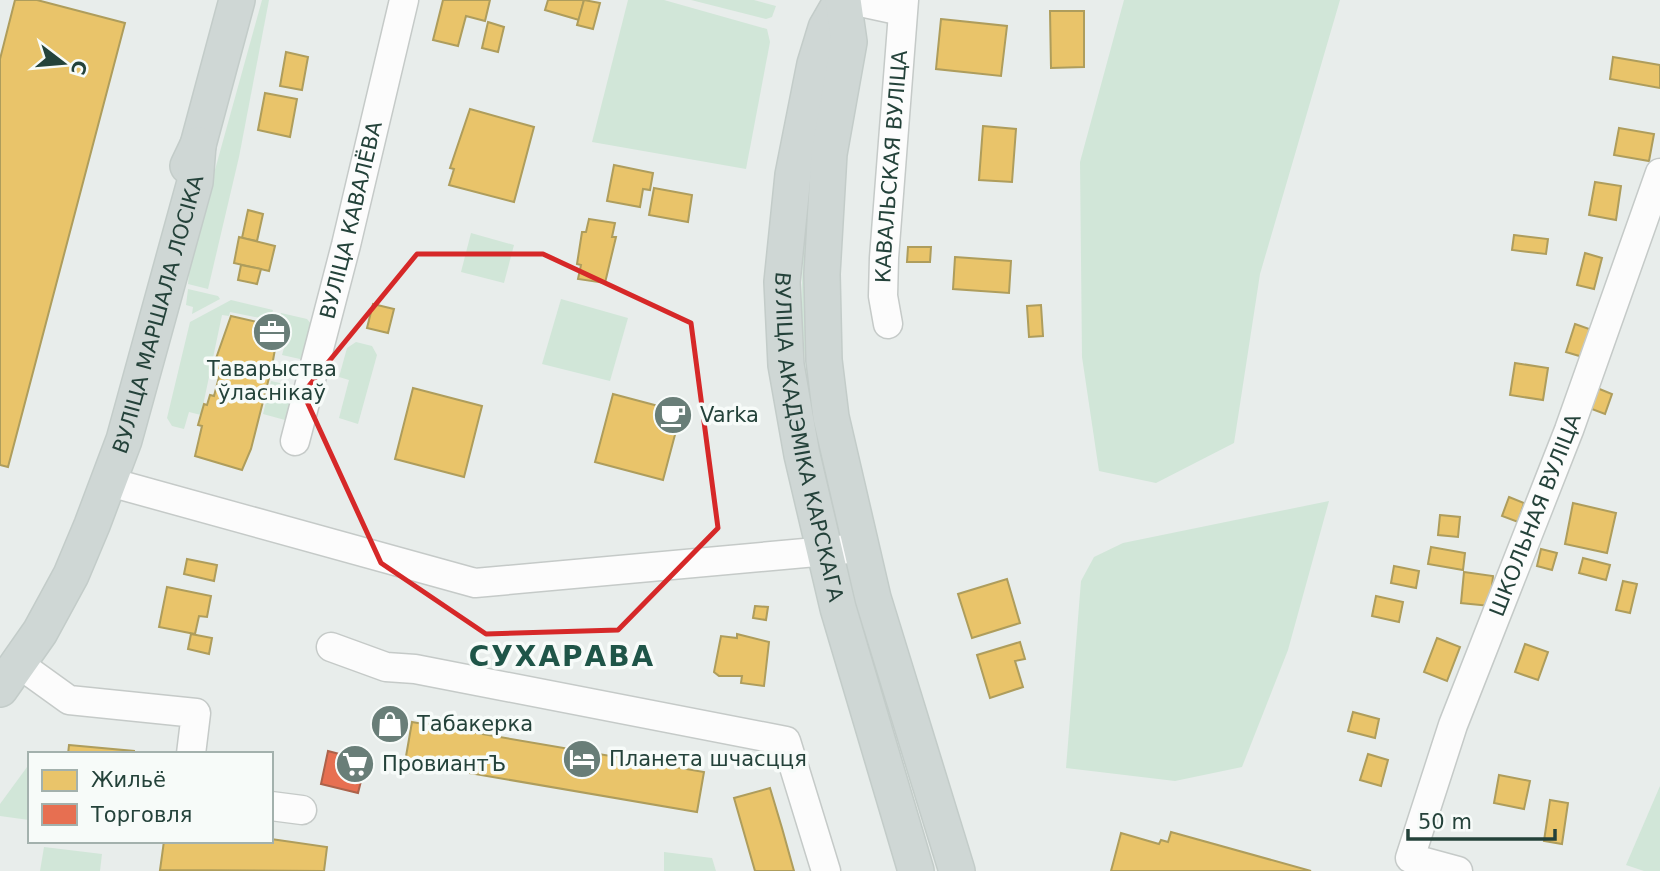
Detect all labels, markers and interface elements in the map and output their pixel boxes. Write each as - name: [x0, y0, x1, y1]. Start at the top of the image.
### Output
- north arrow: [28, 28, 98, 98]
- street label: КАВАЛЬСКАЯ ВУЛІЦА: [871, 49, 912, 283]
- text: С: [67, 58, 92, 77]
- street label: ВУЛІЦА КАВАЛЁВА: [315, 118, 387, 321]
- street label: ВУЛІЦА МАРШАЛА ЛОСІКА: [108, 172, 209, 457]
- street label: ВУЛІЦА АКАДЭМІКА КАРСКАГА: [770, 271, 848, 605]
- office icon: Таварыства ўласнікаў: [251, 311, 293, 353]
- place label: Таварыства ўласнікаў: [206, 357, 337, 405]
- cafe icon: Varka: [652, 394, 694, 436]
- place label: Varka: [700, 403, 759, 427]
- street label: ШКОЛЬНАЯ ВУЛІЦА: [1485, 410, 1586, 620]
- district label: СУХАРАВА: [469, 640, 655, 673]
- shop icon: Табакерка: [369, 703, 411, 745]
- place label: Табакерка: [416, 712, 533, 736]
- hotel icon: Планета шчасцця: [561, 738, 603, 780]
- supermarket icon: ПровиантЪ: [334, 743, 376, 785]
- place label: Планета шчасцця: [609, 747, 807, 771]
- legend: [28, 752, 273, 843]
- place label: ПровиантЪ: [382, 752, 506, 776]
- text: Жильё: [91, 768, 166, 792]
- scale bar: [1408, 798, 1555, 842]
- text: Торговля: [90, 803, 192, 827]
- text: 50 m: [1418, 810, 1472, 834]

